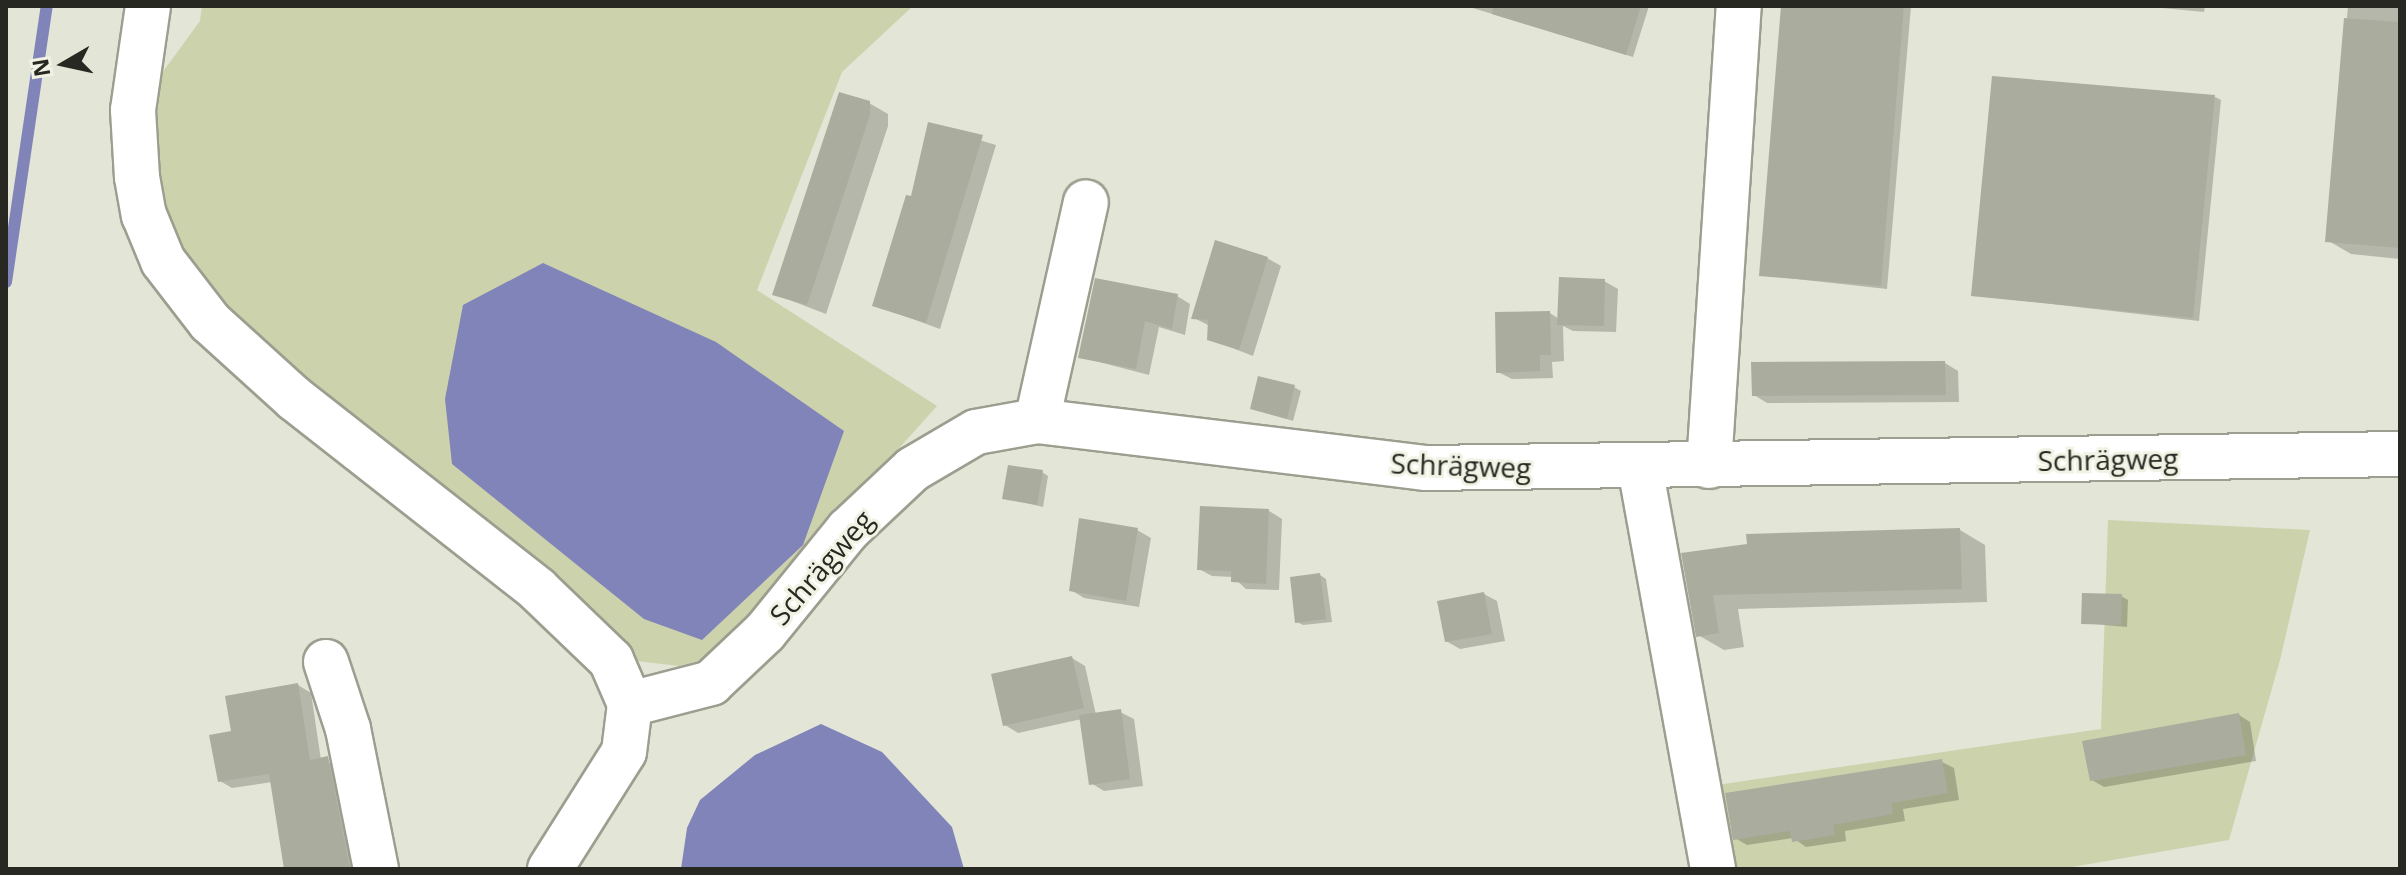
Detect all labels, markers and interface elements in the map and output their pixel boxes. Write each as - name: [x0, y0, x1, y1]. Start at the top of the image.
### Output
- north arrow: [24, 24, 104, 104]
- text: N: [24, 57, 57, 79]
- street label: Schrägweg: [2037, 441, 2179, 477]
- street label: Schrägweg: [1390, 446, 1532, 484]
- street label: Schrägweg: [762, 503, 880, 631]

